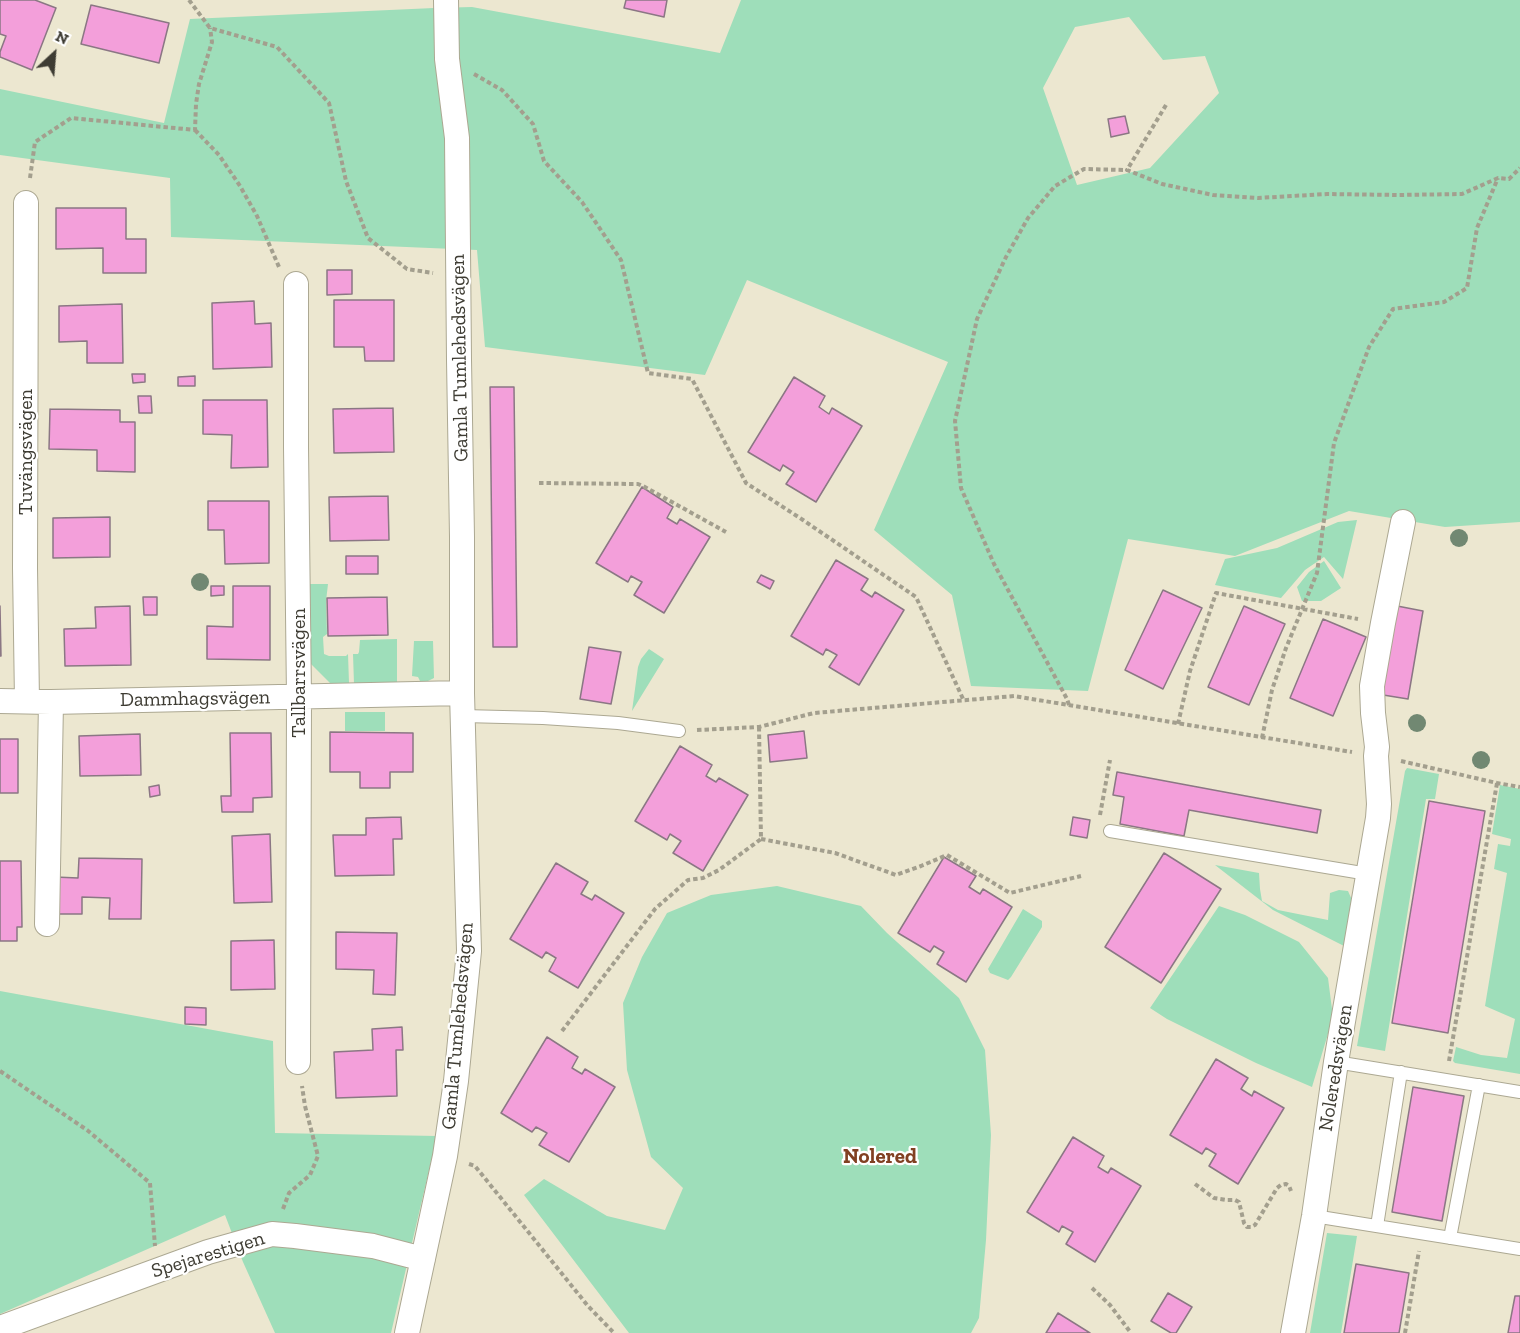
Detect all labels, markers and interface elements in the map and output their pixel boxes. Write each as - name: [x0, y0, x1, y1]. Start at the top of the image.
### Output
- north arrow: [24, 24, 84, 84]
- text: N: [52, 26, 72, 49]
- street label: Gamla Tumlehedsvägen: [446, 254, 474, 462]
- street label: Tuvängsvägen: [14, 389, 38, 515]
- street label: Tallbarrsvägen: [287, 608, 311, 738]
- street label: Dammhagsvägen: [120, 686, 270, 712]
- street label: Gamla Tumlehedsvägen: [437, 921, 479, 1131]
- street label: Noleredsvägen: [1314, 1003, 1358, 1133]
- district label: Nolered: [843, 1144, 917, 1170]
- street label: Spejarestigen: [148, 1226, 268, 1284]

